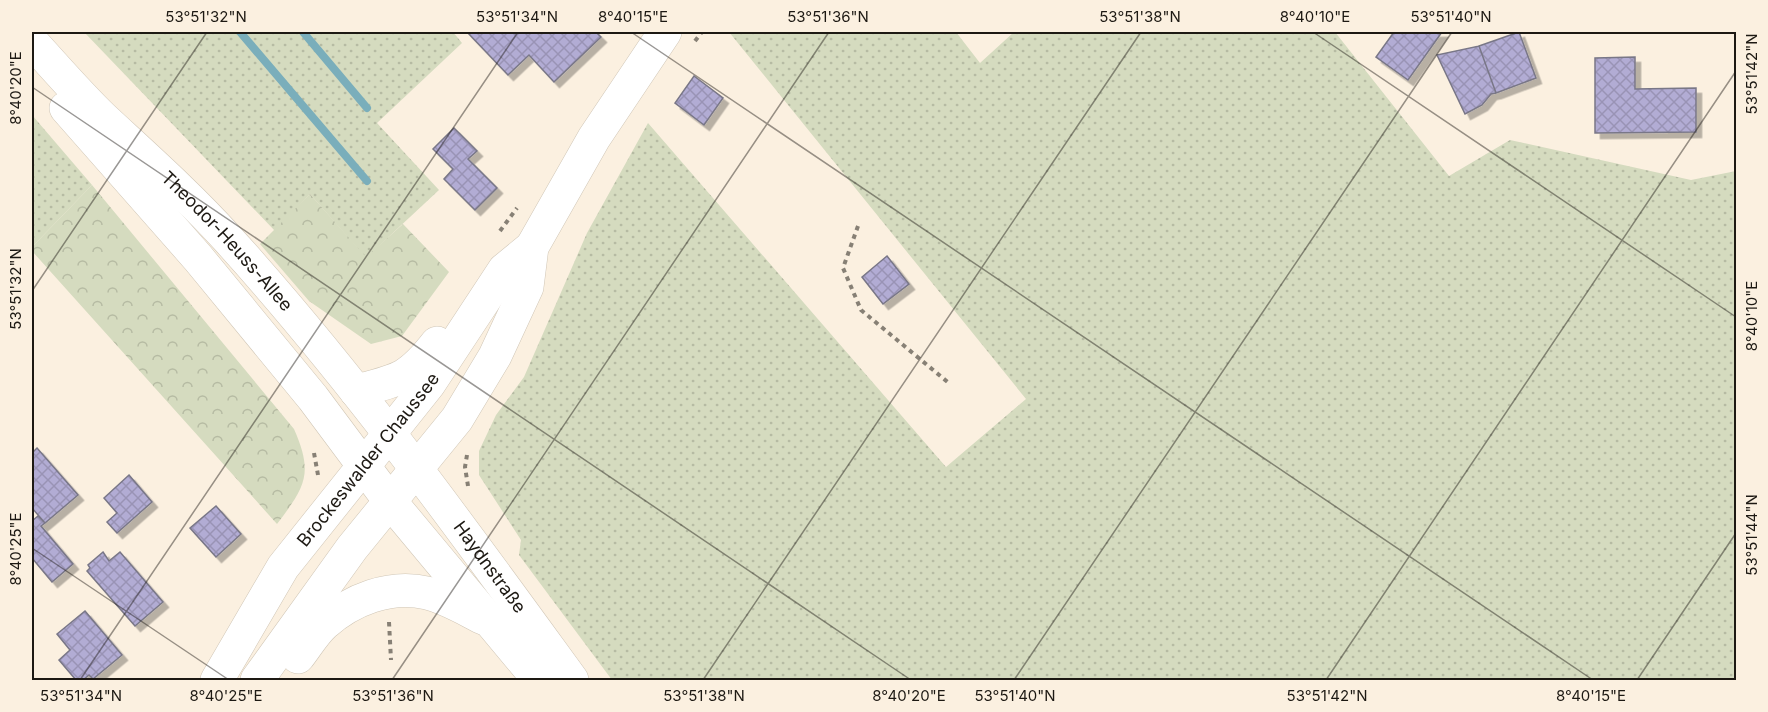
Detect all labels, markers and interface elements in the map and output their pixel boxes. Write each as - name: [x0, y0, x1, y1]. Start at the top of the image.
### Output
- text: 53°51'32"N: [165, 7, 247, 26]
- text: 53°51'34"N: [476, 7, 558, 26]
- text: 8°40'15"E: [598, 7, 668, 26]
- text: 53°51'36"N: [787, 7, 869, 26]
- text: 53°51'38"N: [1099, 7, 1181, 26]
- text: 8°40'10"E: [1280, 7, 1350, 26]
- text: 53°51'40"N: [1410, 7, 1492, 26]
- text: 53°51'42"N: [1742, 34, 1761, 114]
- text: 8°40'20"E: [6, 51, 25, 125]
- street label: Theodor-Heuss-Allee: [157, 167, 297, 315]
- text: 53°51'32"N: [6, 248, 25, 330]
- text: 8°40'10"E: [1742, 281, 1761, 351]
- street label: Brockeswalder Chaussee: [293, 369, 443, 550]
- text: 53°51'44"N: [1742, 494, 1761, 576]
- text: 8°40'25"E: [6, 512, 25, 586]
- street label: Haydnstraße: [449, 517, 531, 617]
- text: 53°51'34"N: [40, 686, 122, 705]
- text: 8°40'25"E: [189, 686, 263, 705]
- text: 53°51'36"N: [352, 686, 434, 705]
- text: 53°51'38"N: [663, 686, 745, 705]
- text: 8°40'20"E: [872, 686, 946, 705]
- text: 53°51'40"N: [974, 686, 1056, 705]
- text: 53°51'42"N: [1287, 686, 1367, 705]
- text: 8°40'15"E: [1556, 686, 1626, 705]

